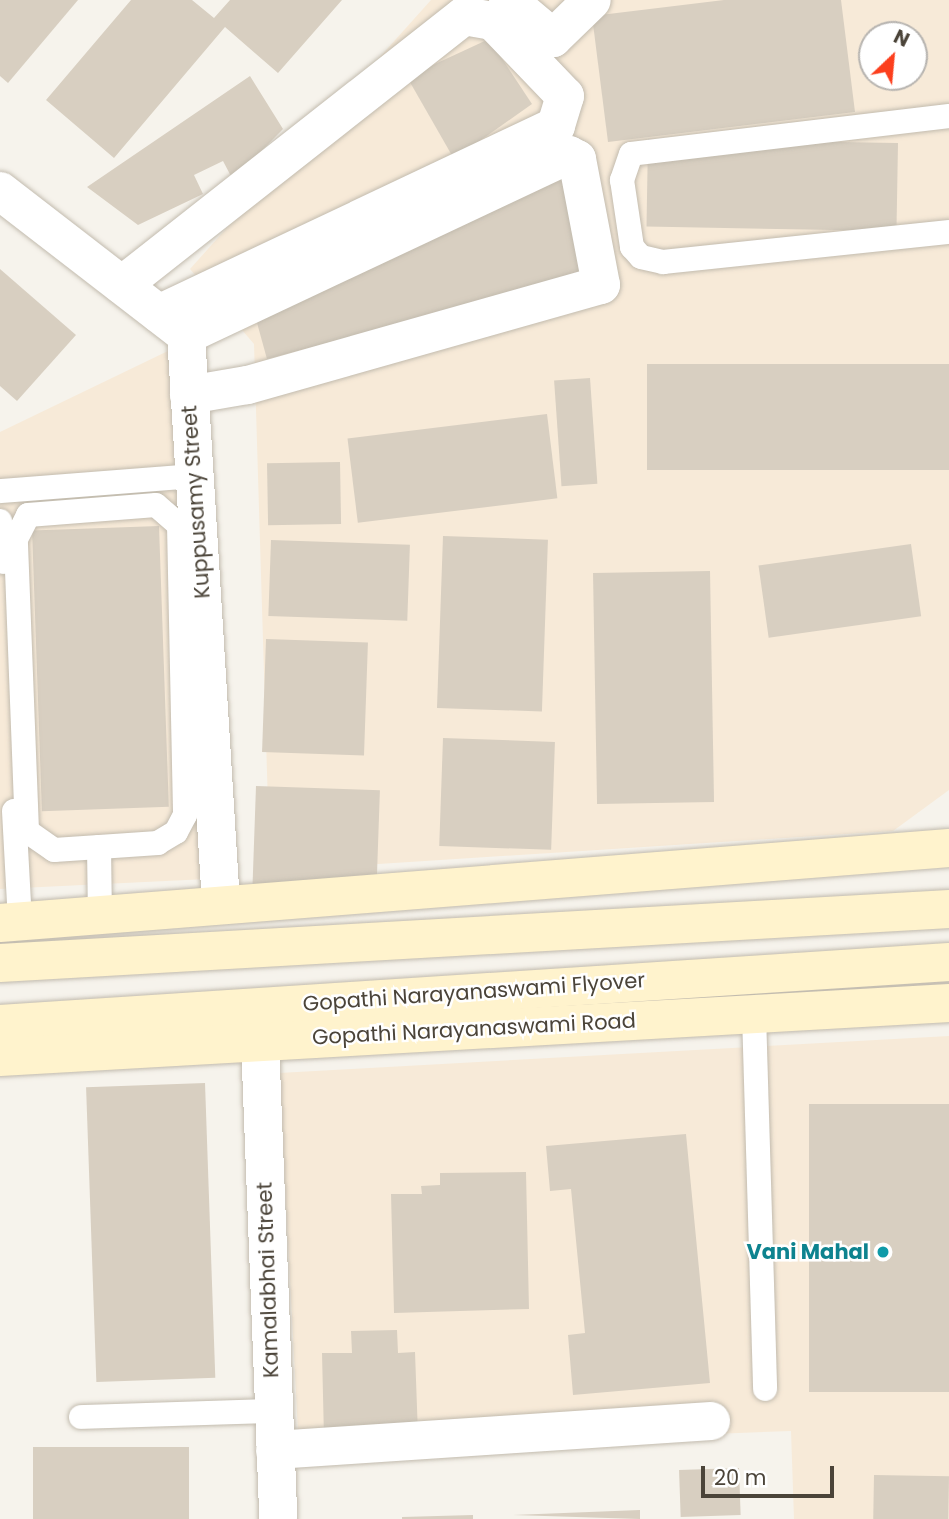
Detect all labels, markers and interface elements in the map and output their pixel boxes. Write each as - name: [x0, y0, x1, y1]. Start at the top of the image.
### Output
- north arrow: [858, 21, 928, 91]
- text: N: [889, 23, 914, 54]
- street label: Kuppusamy Street: [177, 405, 215, 599]
- street label: Gopathi Narayanaswami Flyover: [302, 967, 646, 1017]
- street label: Gopathi Narayanaswami Road: [312, 1008, 636, 1050]
- street label: Kamalabhai Street: [252, 1182, 284, 1378]
- place label: Vani Mahal: [746, 1239, 869, 1265]
- marker: Vani Mahal: [875, 1244, 891, 1260]
- scale bar: [704, 1452, 837, 1496]
- text: 20 m: [714, 1463, 767, 1492]

